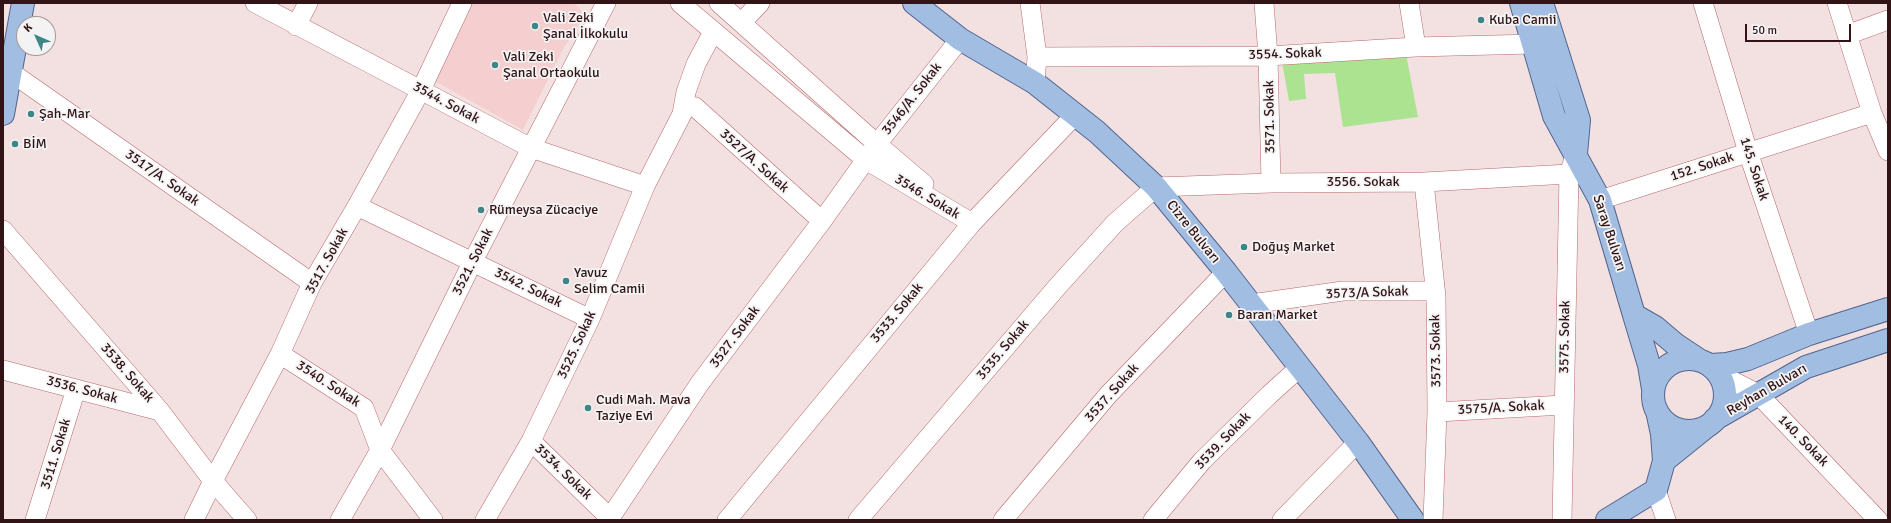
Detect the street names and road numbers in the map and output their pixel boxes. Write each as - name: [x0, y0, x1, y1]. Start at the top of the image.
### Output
- street label: 3554. Sokak: [1248, 44, 1322, 64]
- street label: 3546/A. Sokak: [879, 59, 945, 139]
- street label: 3544. Sokak: [410, 78, 482, 128]
- street label: 3571. Sokak: [1261, 80, 1279, 154]
- street label: 3527/A. Sokak: [716, 126, 792, 196]
- street label: 145. Sokak: [1736, 135, 1772, 203]
- street label: 3517/A. Sokak: [121, 146, 203, 210]
- street label: 152. Sokak: [1668, 149, 1736, 185]
- street label: 3546. Sokak: [891, 171, 963, 223]
- street label: 3556. Sokak: [1326, 174, 1400, 190]
- street label: Saray Bulvarı: [1589, 193, 1629, 273]
- street label: Cizre Bulvarı: [1162, 197, 1224, 267]
- street label: 3517. Sokak: [302, 225, 352, 297]
- street label: 3521. Sokak: [449, 226, 497, 298]
- street label: 3542. Sokak: [491, 264, 565, 312]
- street label: 3533. Sokak: [867, 280, 927, 346]
- street label: 3573/A Sokak: [1325, 283, 1409, 303]
- street label: 3575. Sokak: [1556, 300, 1574, 374]
- street label: 3527. Sokak: [706, 303, 764, 371]
- street label: 3525. Sokak: [554, 308, 600, 382]
- street label: 3573. Sokak: [1427, 314, 1445, 388]
- street label: 3535. Sokak: [973, 317, 1033, 383]
- street label: 3538. Sokak: [97, 340, 157, 406]
- street label: 3540. Sokak: [293, 357, 363, 411]
- street label: 3537. Sokak: [1081, 360, 1143, 426]
- street label: Reyhan Bulvarı: [1724, 360, 1810, 420]
- street label: 3536. Sokak: [44, 372, 120, 408]
- street label: 3575/A. Sokak: [1457, 397, 1545, 419]
- street label: 3539. Sokak: [1192, 409, 1254, 473]
- street label: 140. Sokak: [1774, 412, 1832, 470]
- street label: 3511. Sokak: [37, 417, 75, 491]
- street label: 3534. Sokak: [531, 441, 595, 503]

